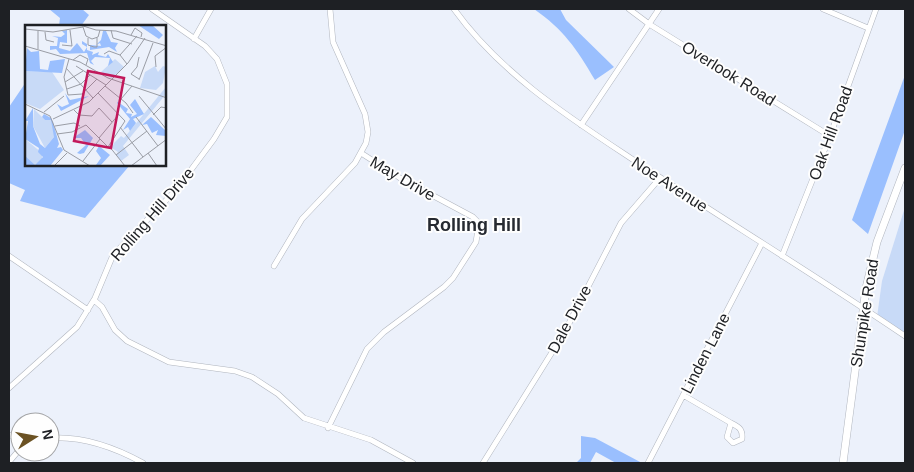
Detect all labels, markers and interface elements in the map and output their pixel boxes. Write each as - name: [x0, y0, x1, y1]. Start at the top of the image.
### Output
- inset map: [25, 25, 166, 166]
- street label: Overlook Road: [679, 38, 778, 109]
- street label: Oak Hill Road: [806, 84, 855, 182]
- street label: May Drive: [367, 153, 438, 204]
- street label: Noe Avenue: [629, 154, 711, 215]
- street label: Rolling Hill Drive: [107, 164, 197, 264]
- district label: Rolling Hill: [427, 215, 521, 235]
- street label: Shunpike Road: [848, 258, 881, 368]
- street label: Dale Drive: [544, 282, 595, 356]
- street label: Linden Lane: [678, 310, 733, 396]
- north arrow: [10, 412, 60, 462]
- text: N: [39, 428, 57, 441]

